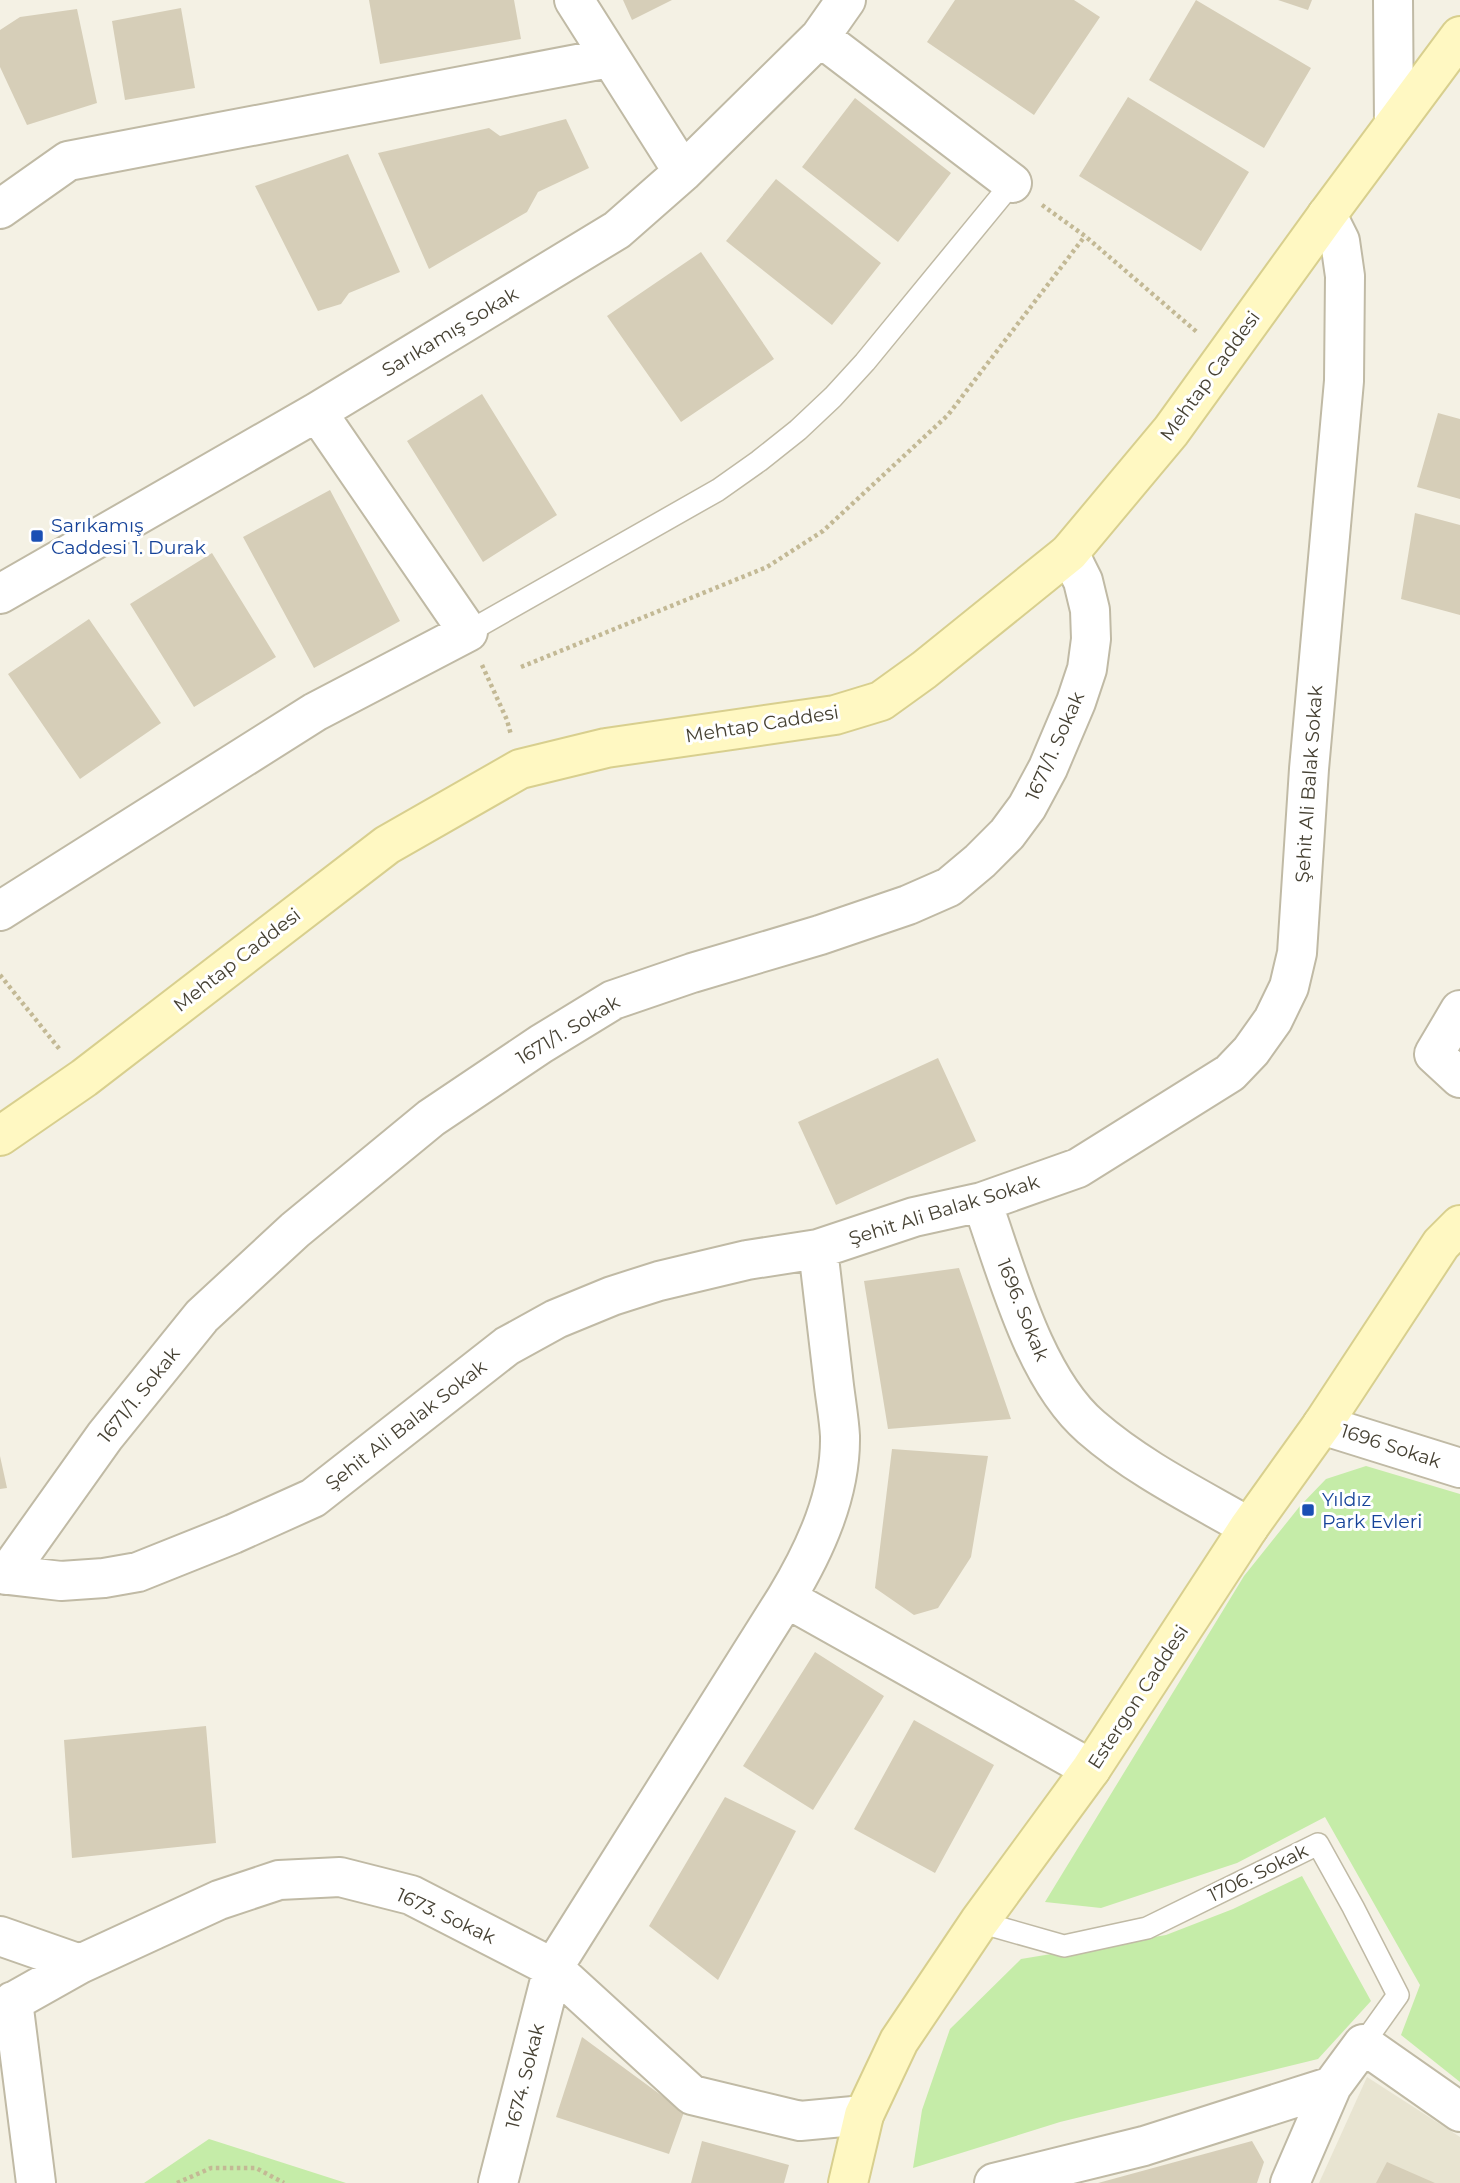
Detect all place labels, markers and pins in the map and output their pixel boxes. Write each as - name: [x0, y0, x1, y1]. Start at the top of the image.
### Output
- place label: Sarıkamış Caddesi 1. Durak: [51, 514, 207, 559]
- marker: Sarıkamış Caddesi 1. Durak: [29, 528, 45, 544]
- place label: Yıldız Park Evleri: [1322, 1488, 1422, 1533]
- marker: Yıldız Park Evleri: [1300, 1502, 1316, 1518]

